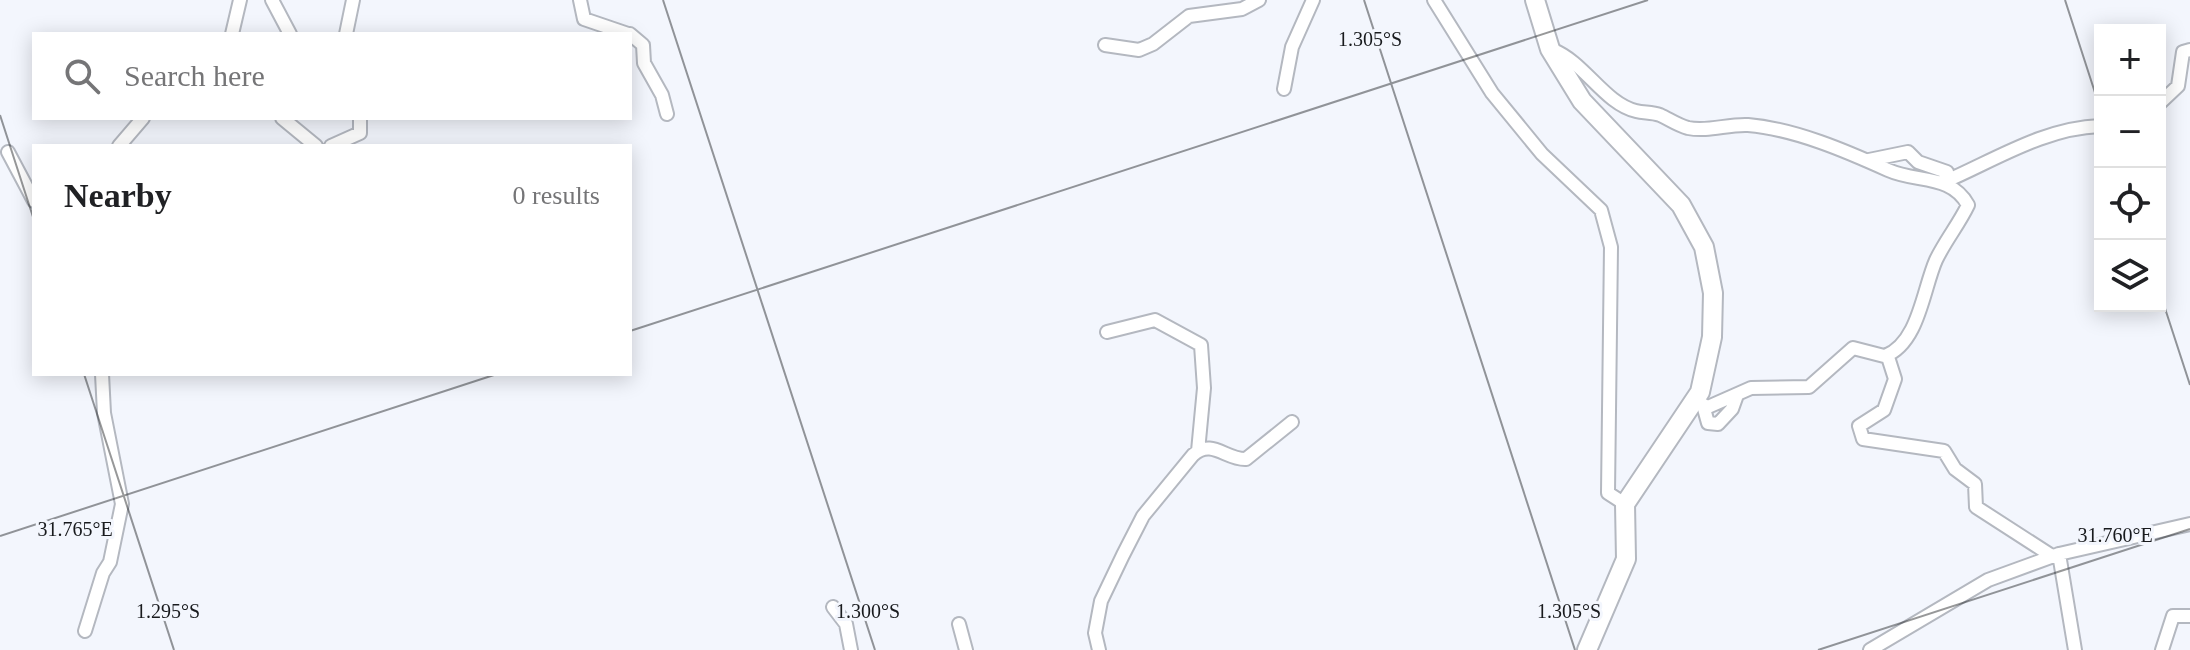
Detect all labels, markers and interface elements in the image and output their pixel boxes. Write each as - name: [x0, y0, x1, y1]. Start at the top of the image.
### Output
- map controls: [2094, 24, 2166, 312]
- button: +: [2094, 24, 2166, 96]
- text: 1.305°S: [1338, 28, 1402, 50]
- search box: [32, 32, 632, 120]
- icon: search: [60, 54, 104, 98]
- text: Search here: [124, 59, 265, 92]
- button: −: [2094, 96, 2166, 168]
- button: locate: [2094, 168, 2166, 240]
- text: Nearby: [64, 177, 172, 214]
- text: 0 results: [513, 181, 600, 210]
- button: layers: [2094, 240, 2166, 312]
- text: 31.765°E: [37, 518, 113, 540]
- text: 31.760°E: [2077, 524, 2153, 546]
- text: 1.295°S: [136, 600, 200, 622]
- text: 1.300°S: [836, 600, 900, 622]
- text: 1.305°S: [1537, 600, 1601, 622]

